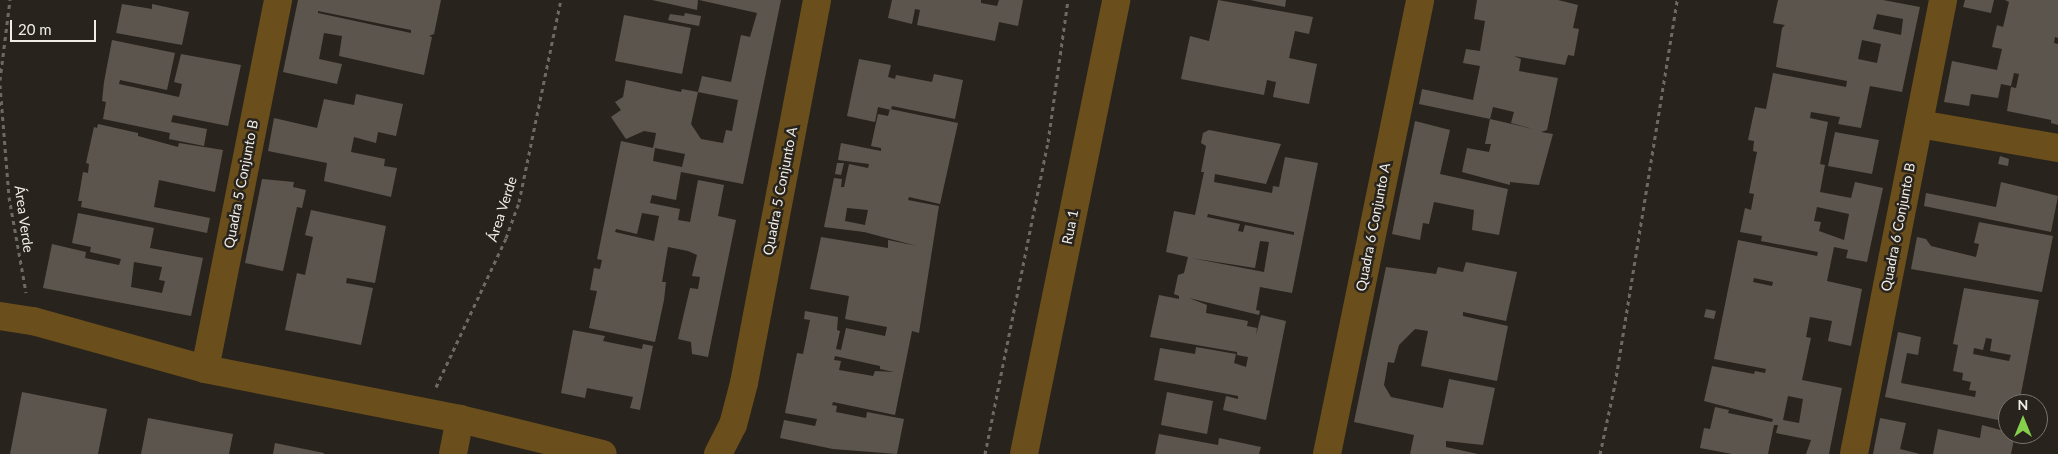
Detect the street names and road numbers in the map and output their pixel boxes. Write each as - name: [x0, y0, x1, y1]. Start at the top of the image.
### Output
- street label: Quadra 5 Conjunto B: [220, 118, 262, 250]
- street label: Quadra 5 Conjunto A: [759, 125, 801, 257]
- street label: Quadra 6 Conjunto A: [1352, 161, 1394, 293]
- street label: Quadra 6 Conjunto B: [1877, 161, 1919, 293]
- street label: Área Verde: [483, 174, 521, 244]
- street label: Área Verde: [11, 184, 37, 254]
- street label: Rua 1: [1058, 208, 1082, 246]

